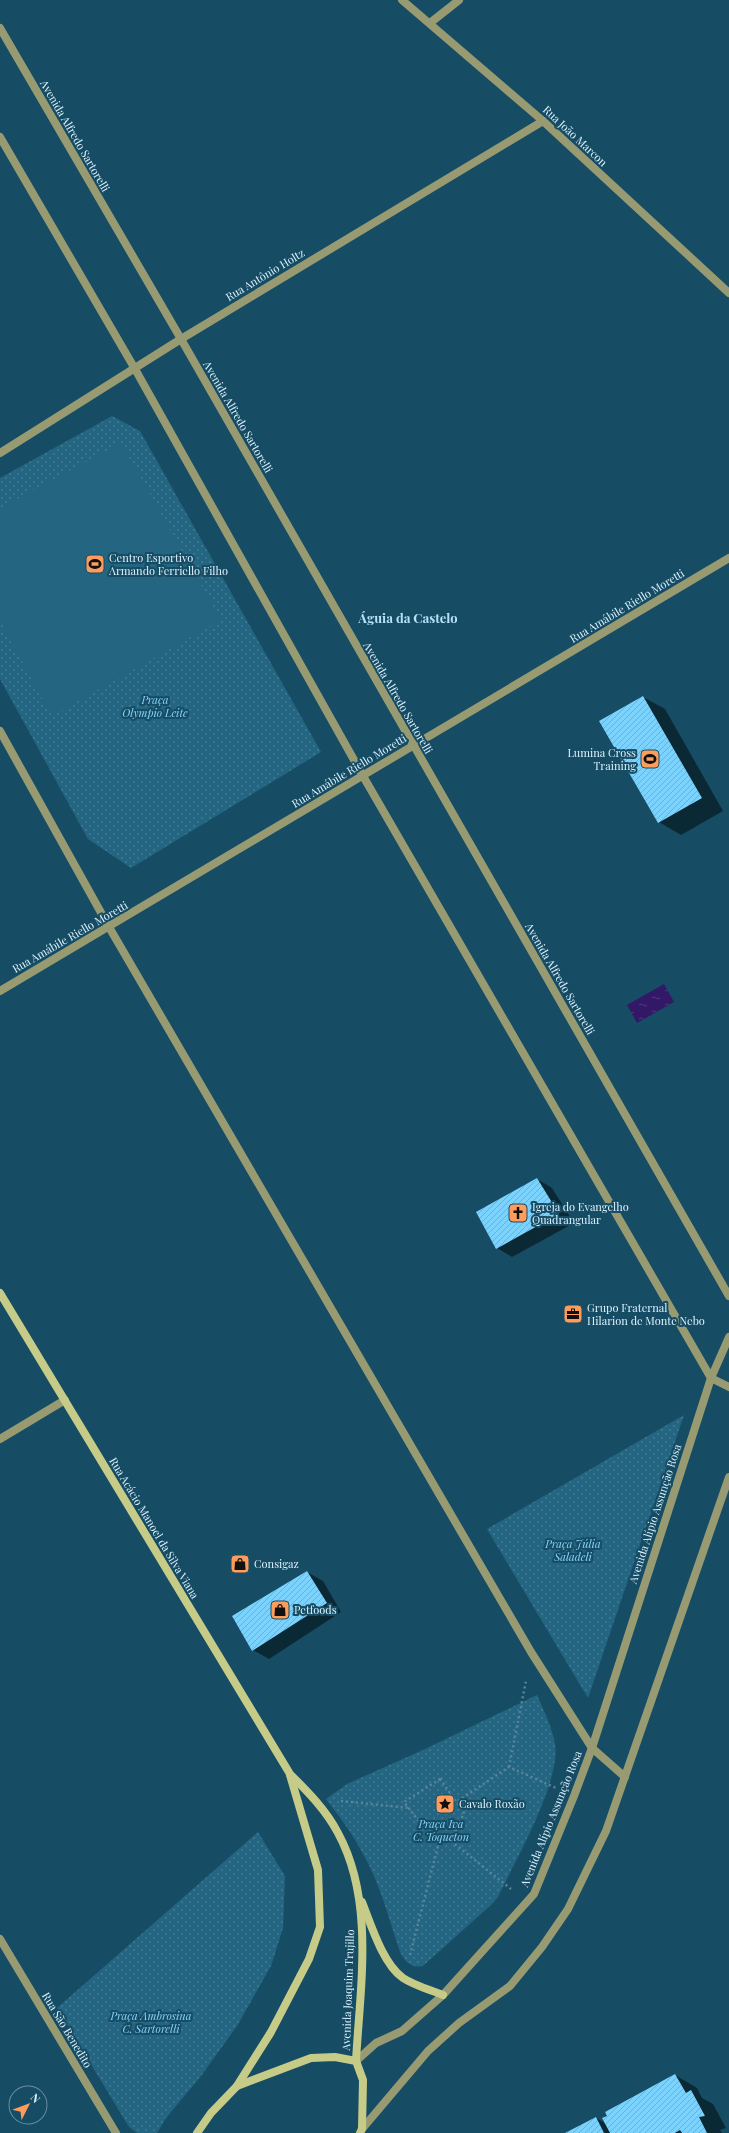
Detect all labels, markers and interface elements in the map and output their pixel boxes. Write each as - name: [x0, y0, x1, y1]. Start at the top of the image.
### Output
- street label: Avenida Alfredo Sartorelli: [37, 76, 114, 194]
- street label: Rua João Marcon: [540, 102, 611, 170]
- street label: Rua Antônio Holtz: [223, 245, 307, 304]
- street label: Avenida Alfredo Sartorelli: [200, 357, 277, 475]
- place label: Centro Esportivo Armando Ferriello Filho: [108, 550, 228, 578]
- sports icon: Centro Esportivo Armando Ferriello Filho: [84, 553, 106, 575]
- street label: Rua Amábile Riello Moretti: [567, 565, 687, 646]
- district label: Águia da Castelo: [357, 609, 458, 626]
- street label: Avenida Alfredo Sartorelli: [360, 638, 437, 756]
- park label: Praça Olympio Leite: [122, 692, 188, 720]
- street label: Rua Amábile Riello Moretti: [289, 730, 409, 811]
- place label: Lumina Cross Training: [567, 745, 636, 773]
- sports icon: Lumina Cross Training: [639, 748, 661, 770]
- street label: Rua Amábile Riello Moretti: [9, 897, 130, 976]
- street label: Avenida Alfredo Sartorelli: [522, 919, 599, 1037]
- place label: Igreja do Evangelho Quadrangular: [532, 1199, 629, 1227]
- church icon: Igreja do Evangelho Quadrangular: [507, 1202, 529, 1224]
- place label: Grupo Fraternal Hilarion de Monte Nebo: [587, 1300, 705, 1328]
- office icon: Grupo Fraternal Hilarion de Monte Nebo: [562, 1303, 584, 1325]
- street label: Avenida Alípio Assunção Rosa: [625, 1442, 684, 1586]
- street label: Rua Acácio Manoel da Silva Viana: [106, 1454, 203, 1602]
- park label: Praça Júlia Saladeli: [544, 1536, 601, 1564]
- shop icon: Consigaz: [229, 1553, 251, 1575]
- place label: Consigaz: [254, 1556, 299, 1571]
- shop icon: Petfoods: [269, 1599, 291, 1621]
- place label: Petfoods: [294, 1602, 337, 1617]
- street label: Avenida Alípio Assunção Rosa: [516, 1748, 585, 1890]
- place icon: Cavalo Roxão: [434, 1793, 456, 1815]
- place label: Cavalo Roxão: [459, 1796, 525, 1811]
- park label: Praça Iva C. Toqueton: [413, 1816, 469, 1844]
- street label: Avenida Joaquim Trujillo: [338, 1929, 357, 2052]
- street label: Rua São Benedito: [39, 1989, 96, 2070]
- park label: Praça Ambrosina C. Sartorelli: [110, 2008, 192, 2036]
- north arrow: [8, 2085, 48, 2125]
- text: N: [28, 2090, 44, 2106]

